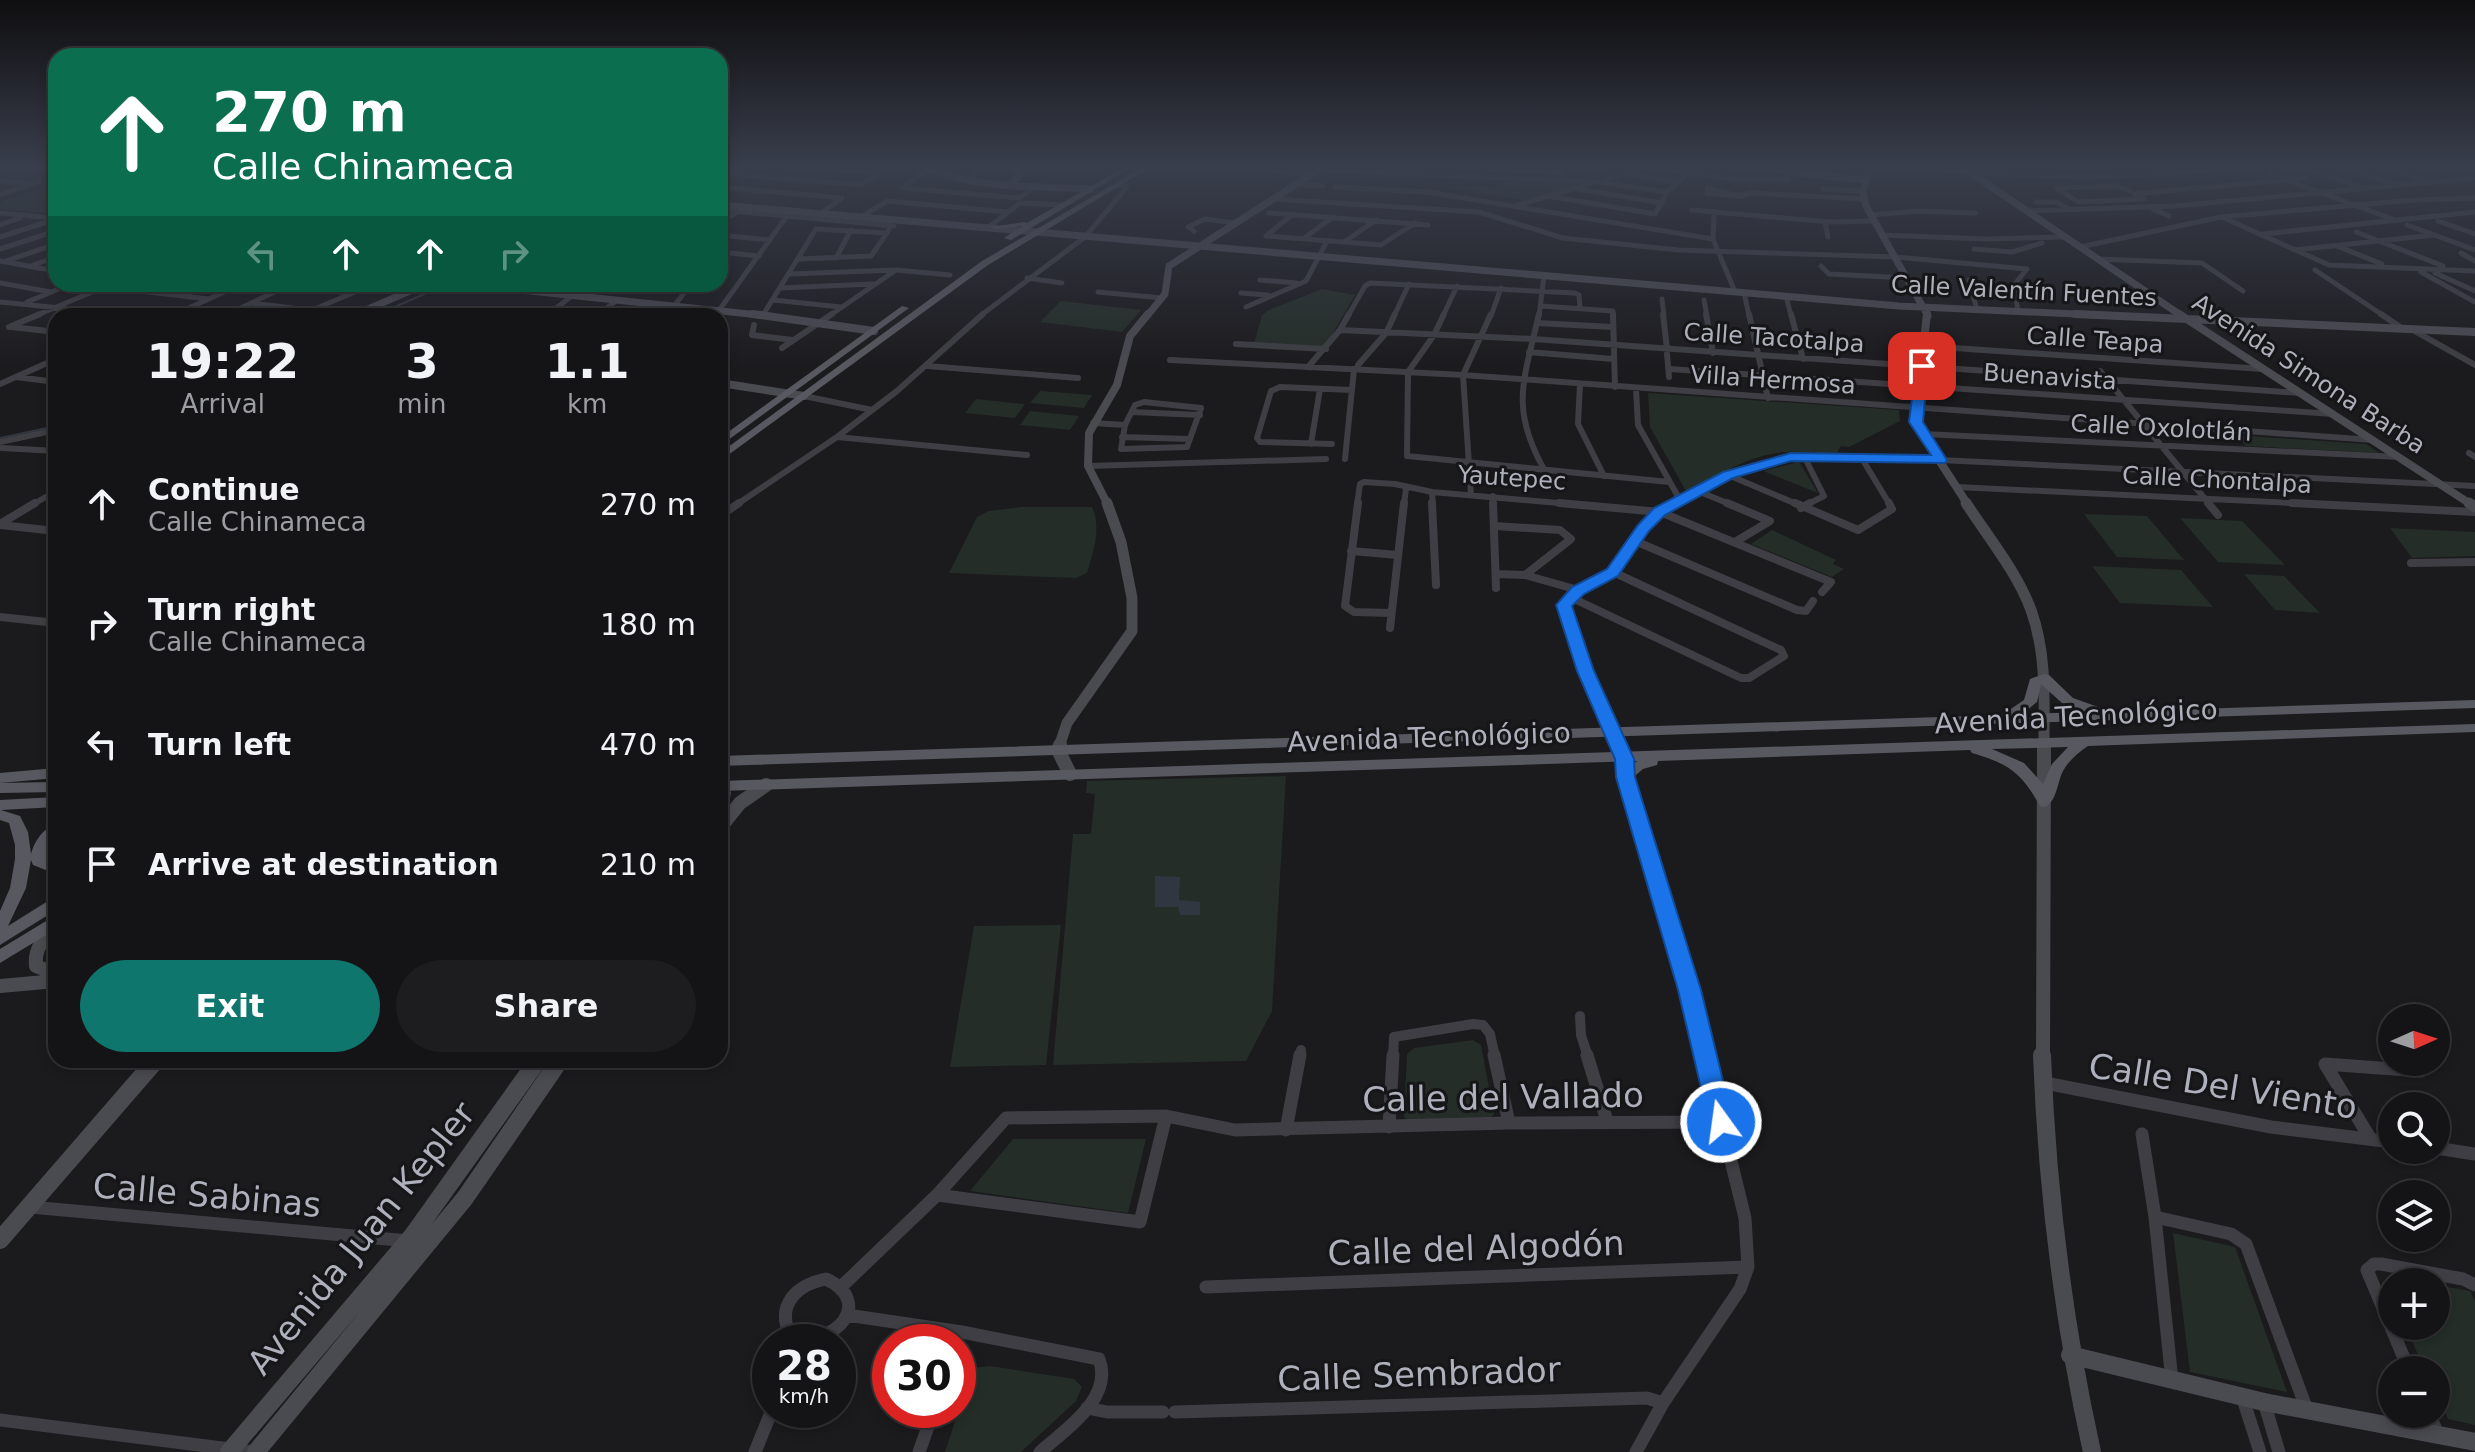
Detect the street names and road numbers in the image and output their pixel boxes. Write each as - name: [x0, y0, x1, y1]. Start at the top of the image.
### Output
- street label: Calle Valentín Fuentes: [1890, 270, 2158, 312]
- street label: Avenida Simona Barba: [2187, 288, 2431, 460]
- street label: Calle Tacotalpa: [1683, 318, 1865, 358]
- street label: Calle Teapa: [2026, 321, 2164, 359]
- street label: Buenavista: [1982, 358, 2118, 396]
- street label: Villa Hermosa: [1689, 360, 1857, 400]
- street label: Calle Oxolotlán: [2070, 409, 2252, 447]
- street label: Yautepec: [1456, 460, 1567, 496]
- street label: Calle Chontalpa: [2121, 461, 2313, 499]
- street label: Avenida Tecnológico: [1934, 693, 2218, 740]
- street label: Avenida Tecnológico: [1287, 716, 1571, 759]
- street label: Calle Del Viento: [2086, 1045, 2360, 1127]
- street label: Calle del Vallado: [1362, 1075, 1644, 1119]
- street label: Avenida Juan Kepler: [239, 1094, 483, 1382]
- street label: Calle Sabinas: [91, 1165, 323, 1225]
- street label: Calle del Algodón: [1327, 1223, 1625, 1273]
- street label: Calle Sembrador: [1277, 1349, 1561, 1399]

